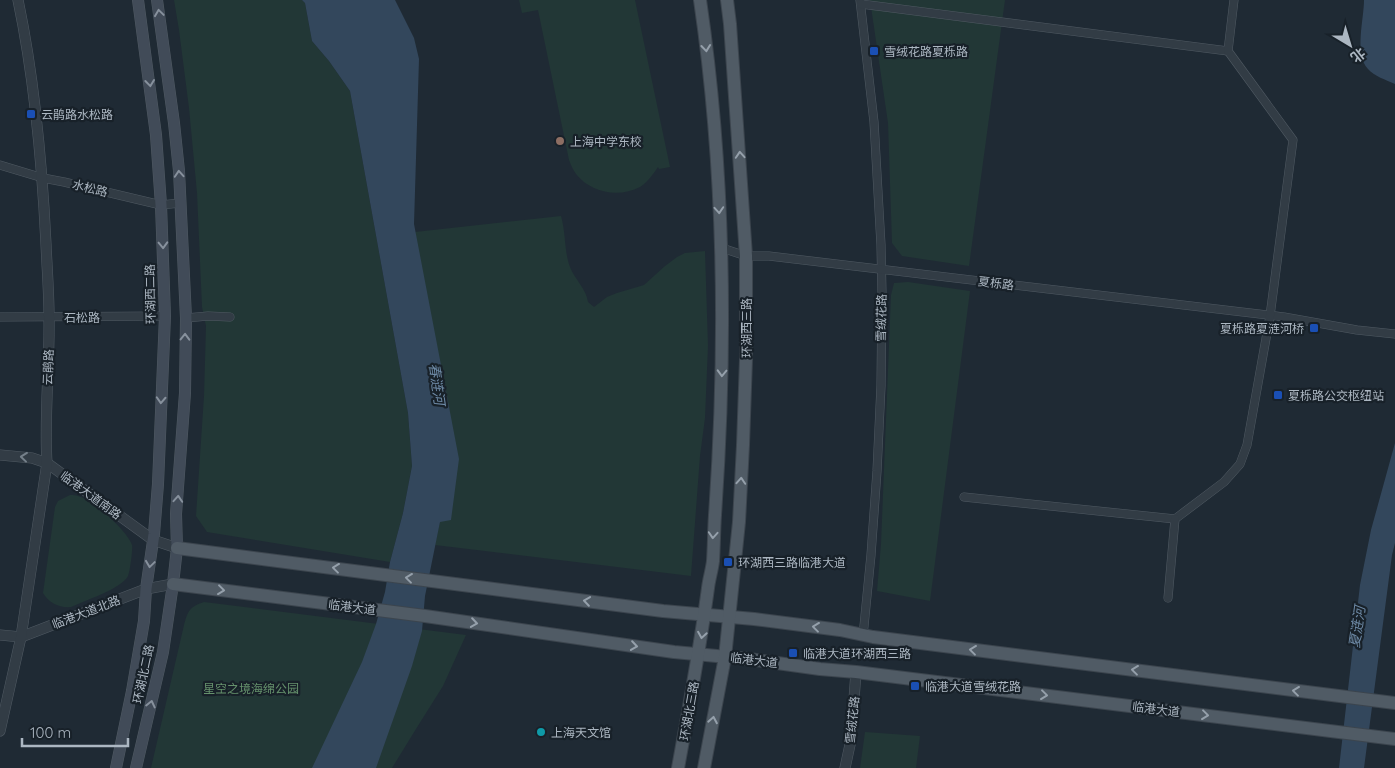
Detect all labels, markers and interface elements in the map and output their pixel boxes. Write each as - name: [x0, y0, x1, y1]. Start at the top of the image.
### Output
- one-way arrow: [155, 9, 165, 17]
- north arrow: [1325, 20, 1375, 70]
- place label: 雪绒花路夏栎路: [884, 44, 968, 59]
- text: 北: [1347, 44, 1369, 67]
- one-way arrow: [701, 45, 712, 53]
- marker: 雪绒花路夏栎路: [868, 45, 880, 57]
- one-way arrow: [144, 79, 155, 87]
- place label: 云鹃路水松路: [41, 107, 113, 122]
- marker: 云鹃路水松路: [25, 108, 37, 120]
- place label: 上海中学东校: [570, 134, 642, 149]
- marker: 上海中学东校: [554, 135, 566, 147]
- one-way arrow: [734, 151, 745, 159]
- one-way arrow: [173, 170, 184, 178]
- street label: 水松路: [71, 176, 109, 200]
- one-way arrow: [714, 206, 725, 214]
- one-way arrow: [157, 241, 168, 249]
- street label: 环湖西二路: [142, 264, 158, 324]
- street label: 夏栎路: [977, 273, 1015, 293]
- street label: 雪绒花路: [873, 294, 889, 342]
- street label: 环湖西三路: [739, 298, 754, 358]
- street label: 石松路: [64, 310, 100, 325]
- place label: 夏栎路夏涟河桥: [1220, 321, 1304, 336]
- marker: 夏栎路夏涟河桥: [1308, 322, 1320, 334]
- one-way arrow: [180, 333, 190, 340]
- street label: 云鹃路: [40, 349, 56, 385]
- water label: 春涟河: [425, 362, 449, 409]
- one-way arrow: [717, 369, 728, 377]
- place label: 夏栎路公交枢纽站: [1288, 388, 1384, 403]
- marker: 夏栎路公交枢纽站: [1272, 389, 1284, 401]
- one-way arrow: [156, 396, 167, 404]
- one-way arrow: [20, 452, 28, 463]
- street label: 临港大道南路: [57, 468, 125, 522]
- one-way arrow: [736, 477, 747, 485]
- one-way arrow: [172, 495, 183, 503]
- one-way arrow: [708, 531, 719, 539]
- place label: 环湖西三路临港大道: [738, 555, 846, 570]
- marker: 环湖西三路临港大道: [722, 556, 734, 568]
- one-way arrow: [145, 560, 155, 569]
- one-way arrow: [332, 563, 340, 574]
- one-way arrow: [404, 573, 413, 583]
- one-way arrow: [217, 584, 225, 595]
- street label: 临港大道北路: [50, 592, 122, 632]
- street label: 临港大道: [327, 597, 377, 617]
- one-way arrow: [583, 597, 591, 607]
- water label: 夏涟河: [1345, 602, 1369, 649]
- one-way arrow: [470, 617, 478, 628]
- one-way arrow: [811, 622, 819, 633]
- one-way arrow: [697, 630, 707, 639]
- one-way arrow: [631, 640, 639, 651]
- street label: 环湖北二路: [129, 643, 157, 705]
- one-way arrow: [969, 645, 978, 655]
- place label: 临港大道环湖西三路: [803, 646, 911, 661]
- marker: 临港大道环湖西三路: [787, 647, 799, 659]
- street label: 临港大道: [729, 650, 779, 670]
- one-way arrow: [1130, 665, 1138, 676]
- place label: 临港大道雪绒花路: [925, 679, 1021, 694]
- street label: 环湖北三路: [676, 680, 702, 742]
- marker: 临港大道雪绒花路: [909, 680, 921, 692]
- park label: 星空之境海绵公园: [203, 681, 299, 696]
- one-way arrow: [1292, 686, 1300, 696]
- one-way arrow: [1040, 689, 1048, 700]
- street label: 雪绒花路: [842, 695, 862, 745]
- one-way arrow: [145, 699, 156, 708]
- street label: 临港大道: [1131, 699, 1181, 719]
- one-way arrow: [1201, 709, 1209, 720]
- scale bar: [22, 716, 129, 748]
- one-way arrow: [707, 716, 718, 724]
- text: 100 m: [30, 723, 71, 742]
- place label: 上海天文馆: [551, 725, 611, 740]
- marker: 上海天文馆: [535, 726, 547, 738]

